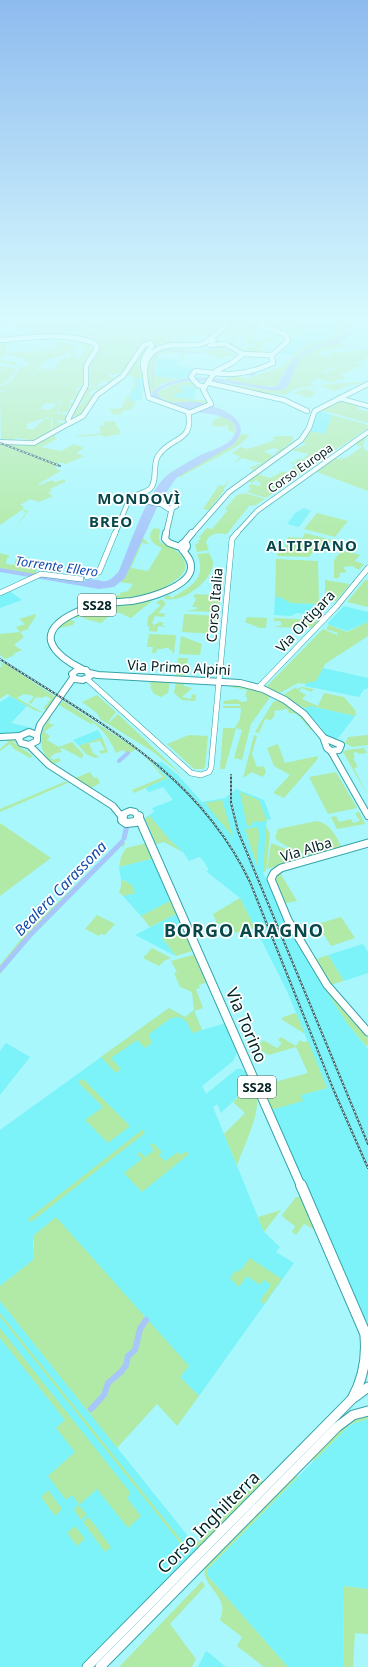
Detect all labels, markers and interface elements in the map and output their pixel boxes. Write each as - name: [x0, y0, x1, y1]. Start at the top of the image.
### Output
- street label: Corso Europa: [264, 439, 336, 497]
- district label: MONDOVÌ: [97, 488, 181, 508]
- district label: BREO: [89, 511, 133, 531]
- district label: ALTIPIANO: [266, 535, 358, 555]
- water label: Torrente Ellero: [14, 551, 100, 581]
- street label: Corso Italia: [201, 567, 227, 643]
- street label: Via Ortigara: [271, 586, 339, 656]
- road number: SS28: [78, 594, 116, 616]
- street label: Via Primo Alpini: [127, 655, 231, 679]
- street label: Via Alba: [278, 832, 334, 866]
- water label: Bealera Carassona: [10, 836, 111, 940]
- district label: BORGO ARAGNO: [164, 918, 324, 942]
- street label: Via Torino: [221, 984, 273, 1066]
- road number: SS28: [238, 1076, 276, 1098]
- street label: Corso Inghilterra: [152, 1466, 264, 1578]

